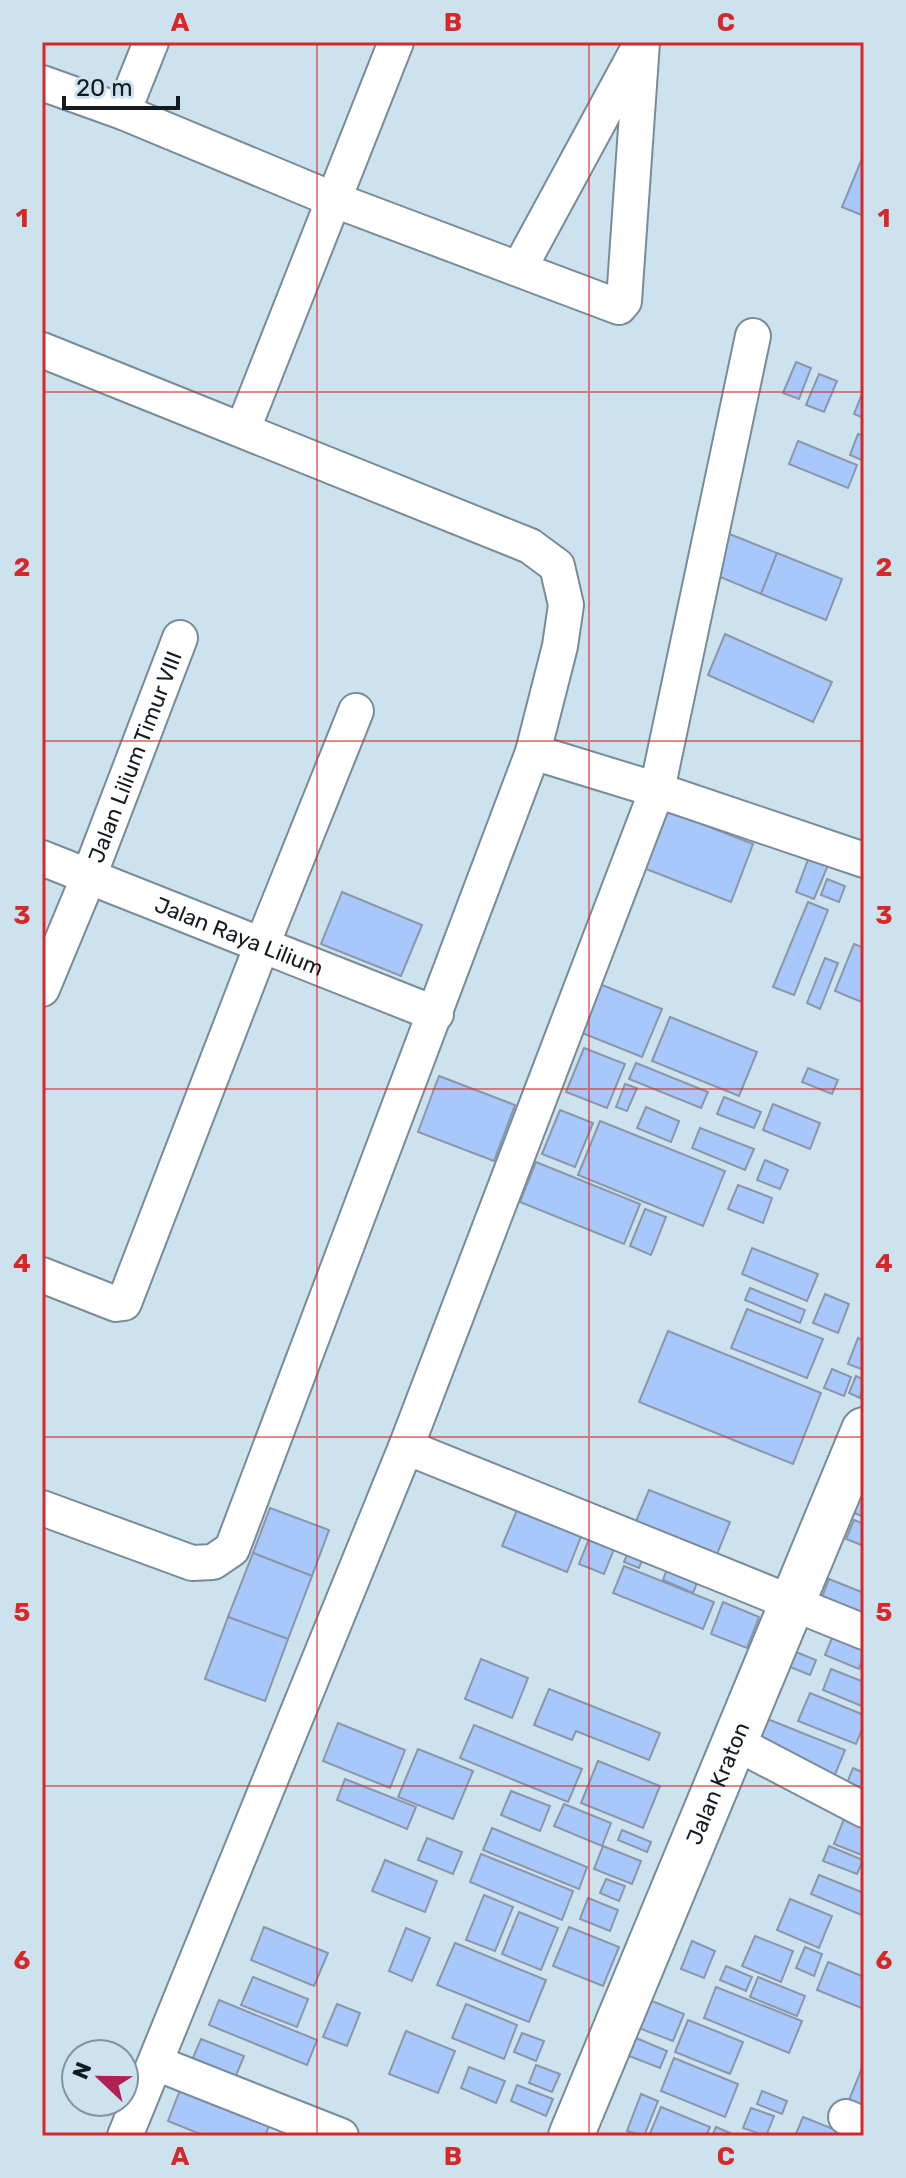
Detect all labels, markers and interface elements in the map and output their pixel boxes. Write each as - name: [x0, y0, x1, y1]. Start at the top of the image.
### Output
- text: A: [171, 7, 190, 38]
- text: B: [444, 7, 462, 38]
- text: C: [717, 7, 735, 38]
- scale bar: [64, 60, 178, 110]
- text: 20 m: [76, 74, 133, 102]
- text: 1: [16, 203, 28, 234]
- text: 1: [878, 203, 890, 234]
- text: 2: [14, 552, 30, 583]
- text: 2: [876, 552, 892, 583]
- street label: Jalan Lilium Timur VIII: [82, 647, 188, 867]
- street label: Jalan Raya Lilium: [151, 891, 327, 982]
- text: 3: [13, 900, 31, 931]
- text: 3: [875, 900, 893, 931]
- text: 4: [13, 1248, 31, 1279]
- text: 4: [875, 1248, 893, 1279]
- text: 5: [14, 1597, 30, 1628]
- text: 5: [876, 1597, 892, 1628]
- street label: Jalan Kraton: [680, 1718, 755, 1849]
- text: 6: [14, 1945, 31, 1976]
- text: 6: [876, 1945, 893, 1976]
- north arrow: [60, 2038, 140, 2118]
- text: N: [66, 2058, 97, 2083]
- text: A: [171, 2141, 190, 2172]
- text: B: [444, 2141, 462, 2172]
- text: C: [717, 2141, 735, 2172]

